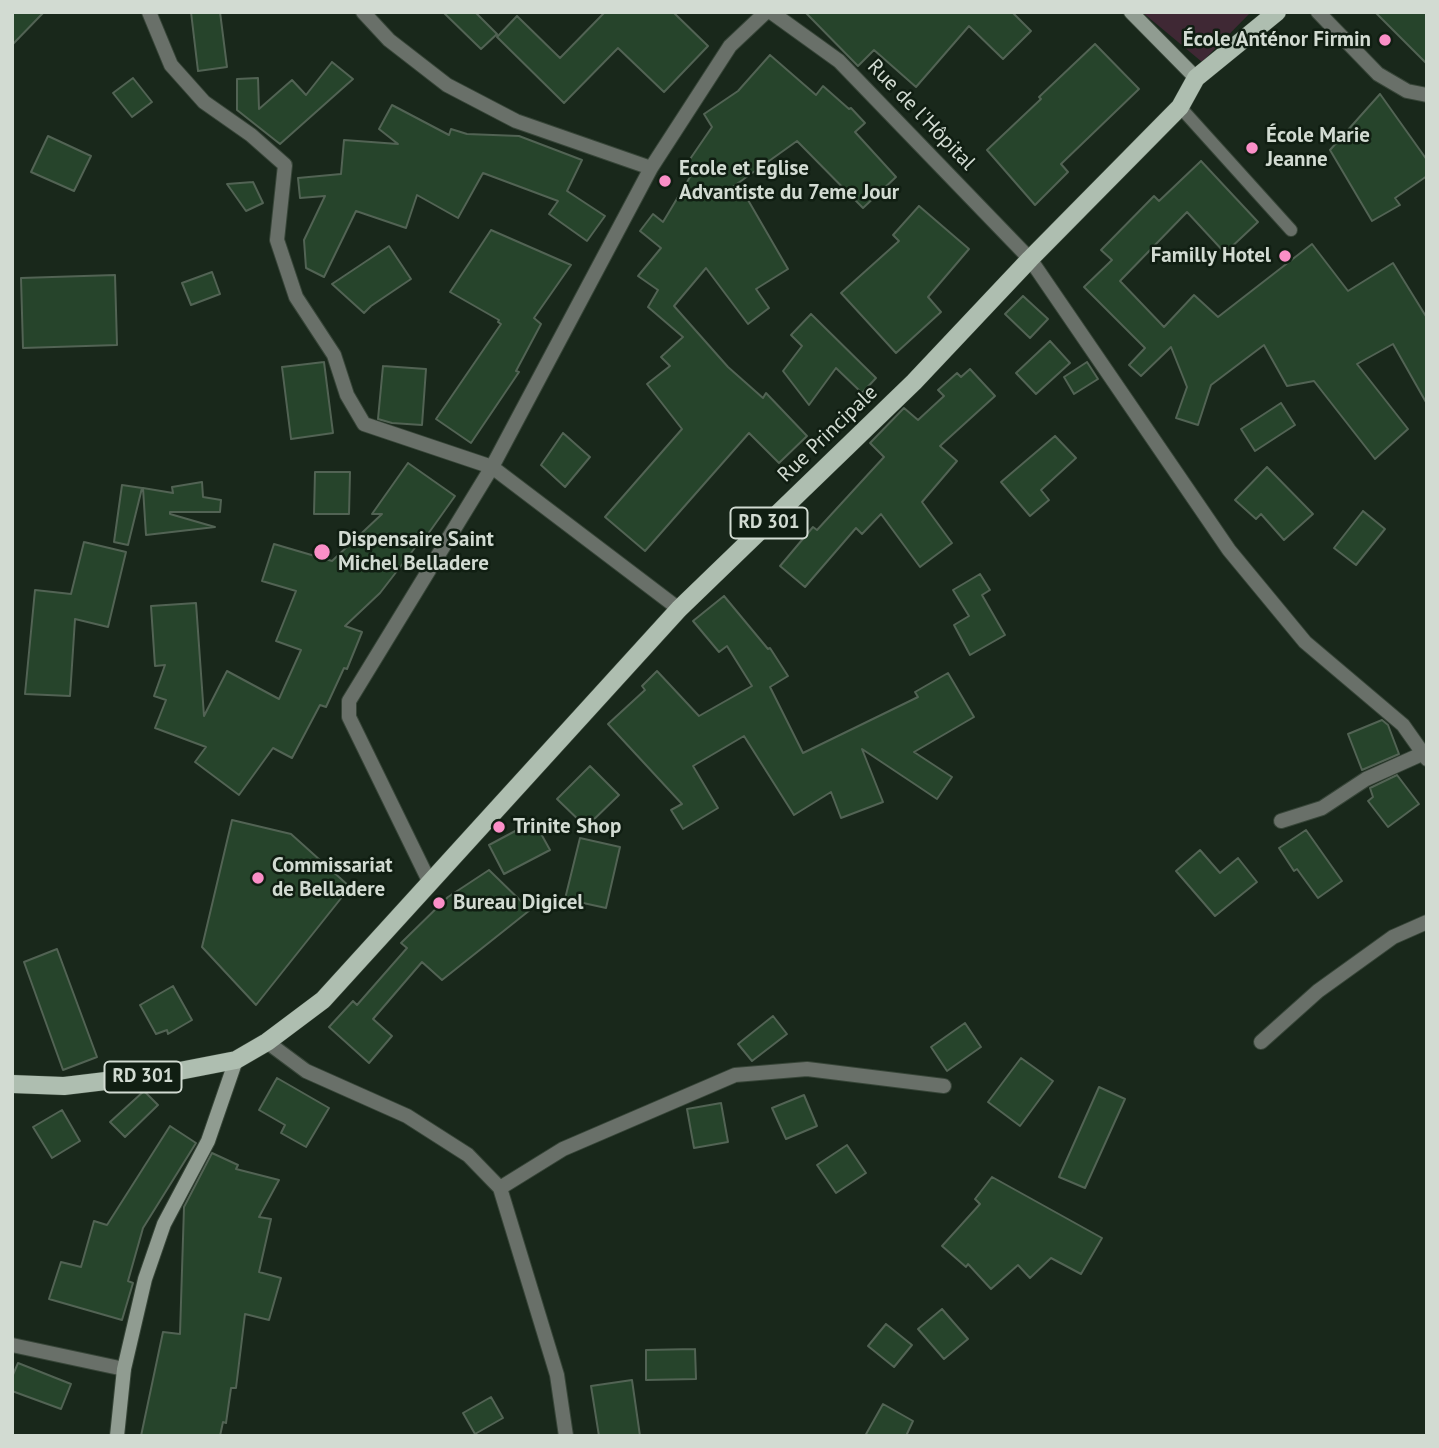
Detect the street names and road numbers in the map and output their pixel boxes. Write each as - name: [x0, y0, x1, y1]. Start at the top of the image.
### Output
- street label: Rue de l'Hôpital: [862, 54, 980, 176]
- street label: Rue Principale: [773, 380, 883, 488]
- road number: RD 301: [730, 508, 808, 538]
- road number: RD 301: [104, 1062, 182, 1092]

